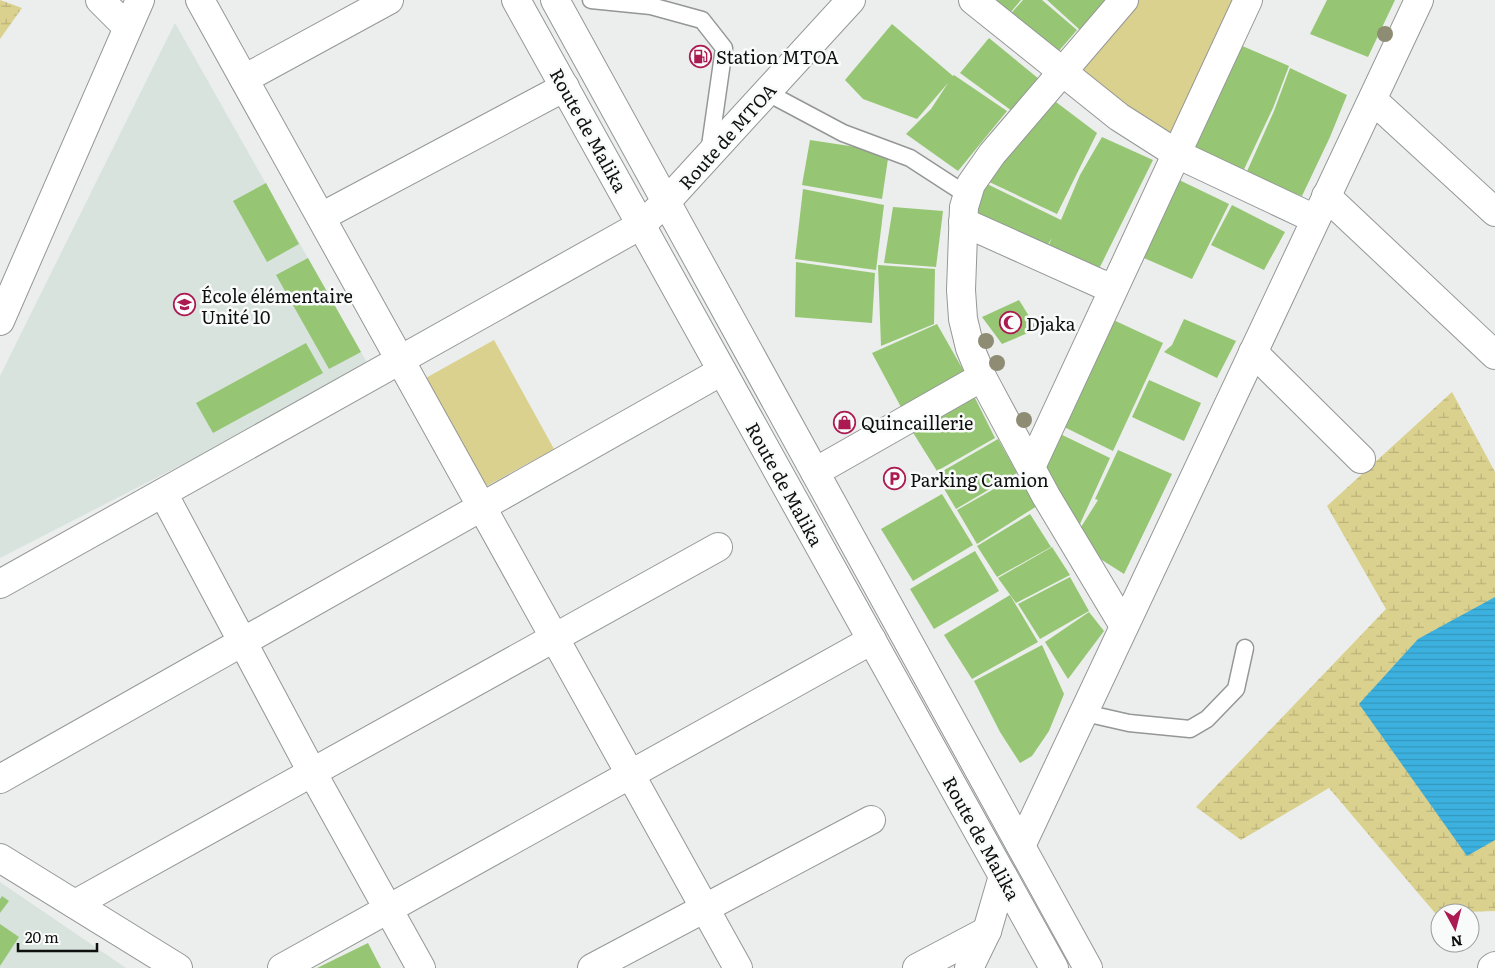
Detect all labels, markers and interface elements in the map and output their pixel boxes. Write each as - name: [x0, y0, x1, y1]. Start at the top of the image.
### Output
- place label: Station MTOA: [716, 43, 839, 70]
- fuel station icon: Station MTOA: [688, 44, 712, 68]
- street label: Route de Malika: [544, 63, 634, 197]
- street label: Route de MTOA: [672, 77, 782, 195]
- place label: École élémentaire Unité 10: [201, 282, 353, 330]
- school or university icon: École élémentaire Unité 10: [173, 293, 197, 317]
- place label: Djaka: [1026, 310, 1076, 337]
- mosque icon: Djaka: [998, 311, 1022, 335]
- place label: Quincaillerie: [861, 409, 973, 436]
- shop icon: Quincaillerie: [833, 410, 857, 434]
- street label: Route de Malika: [740, 417, 830, 551]
- place label: Parking Camion: [910, 466, 1049, 493]
- parking icon: Parking Camion: [882, 467, 906, 491]
- street label: Route de Malika: [937, 771, 1027, 905]
- north arrow: [1430, 903, 1480, 953]
- scale bar: [18, 920, 96, 952]
- text: 20 m: [25, 925, 59, 948]
- text: N: [1449, 931, 1464, 953]

